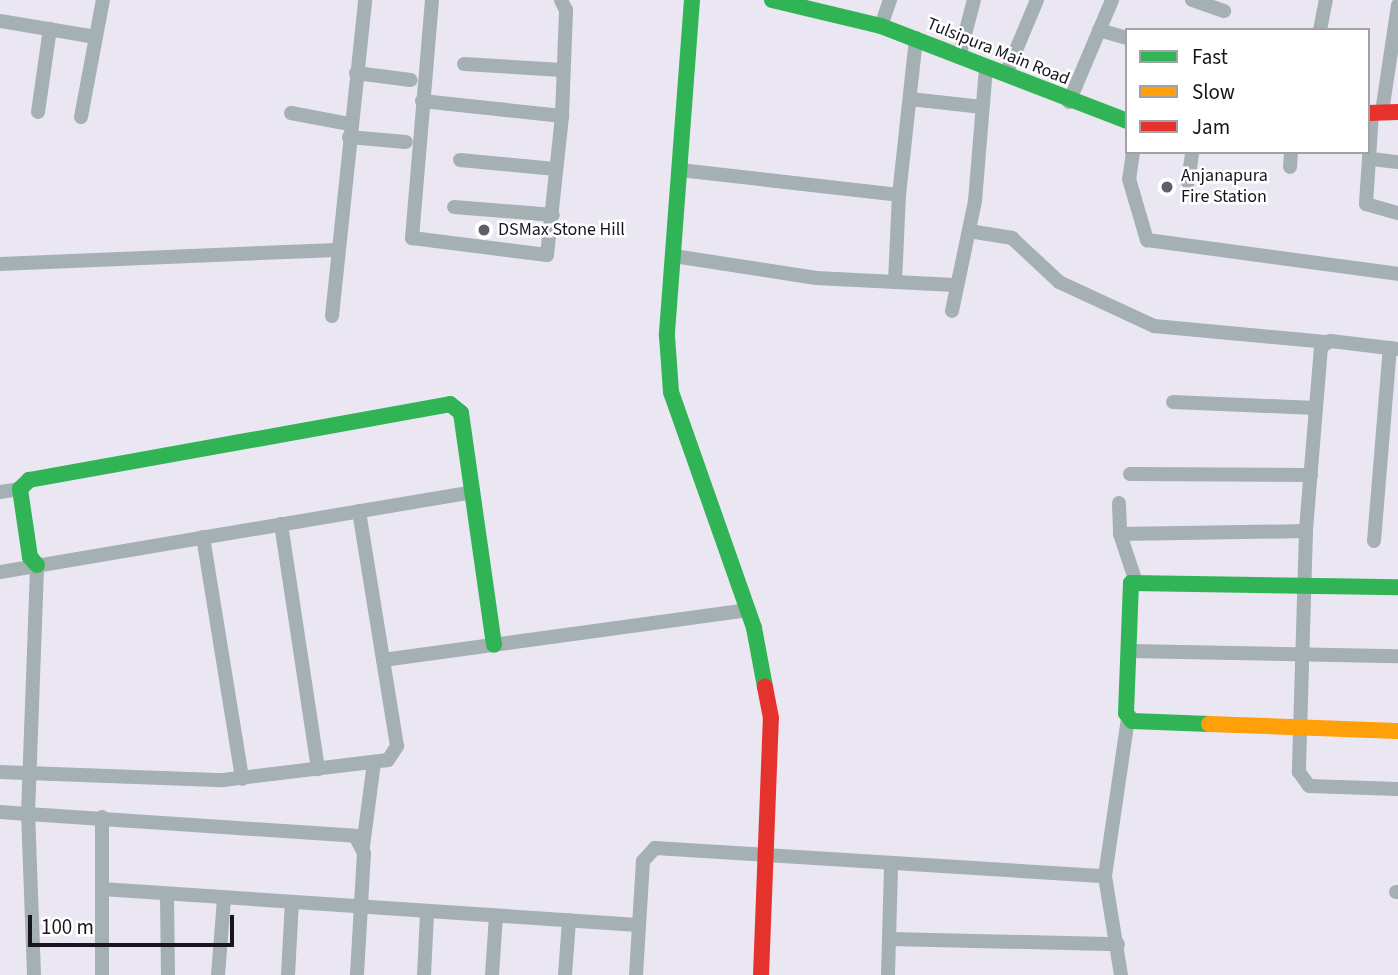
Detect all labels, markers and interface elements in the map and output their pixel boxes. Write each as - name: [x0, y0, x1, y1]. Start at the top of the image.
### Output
- street label: Tulsipura Main Road: [923, 13, 1073, 91]
- legend: [1125, 28, 1370, 154]
- text: Fast: [1192, 42, 1228, 72]
- text: Slow: [1192, 77, 1235, 107]
- text: Jam: [1192, 112, 1230, 142]
- place label: Anjanapura Fire Station: [1181, 166, 1268, 208]
- marker: Anjanapura Fire Station: [1159, 179, 1175, 195]
- place label: DSMax Stone Hill: [498, 219, 625, 241]
- marker: DSMax Stone Hill: [476, 222, 492, 238]
- scale bar: [32, 902, 238, 946]
- text: 100 m: [41, 912, 94, 942]

